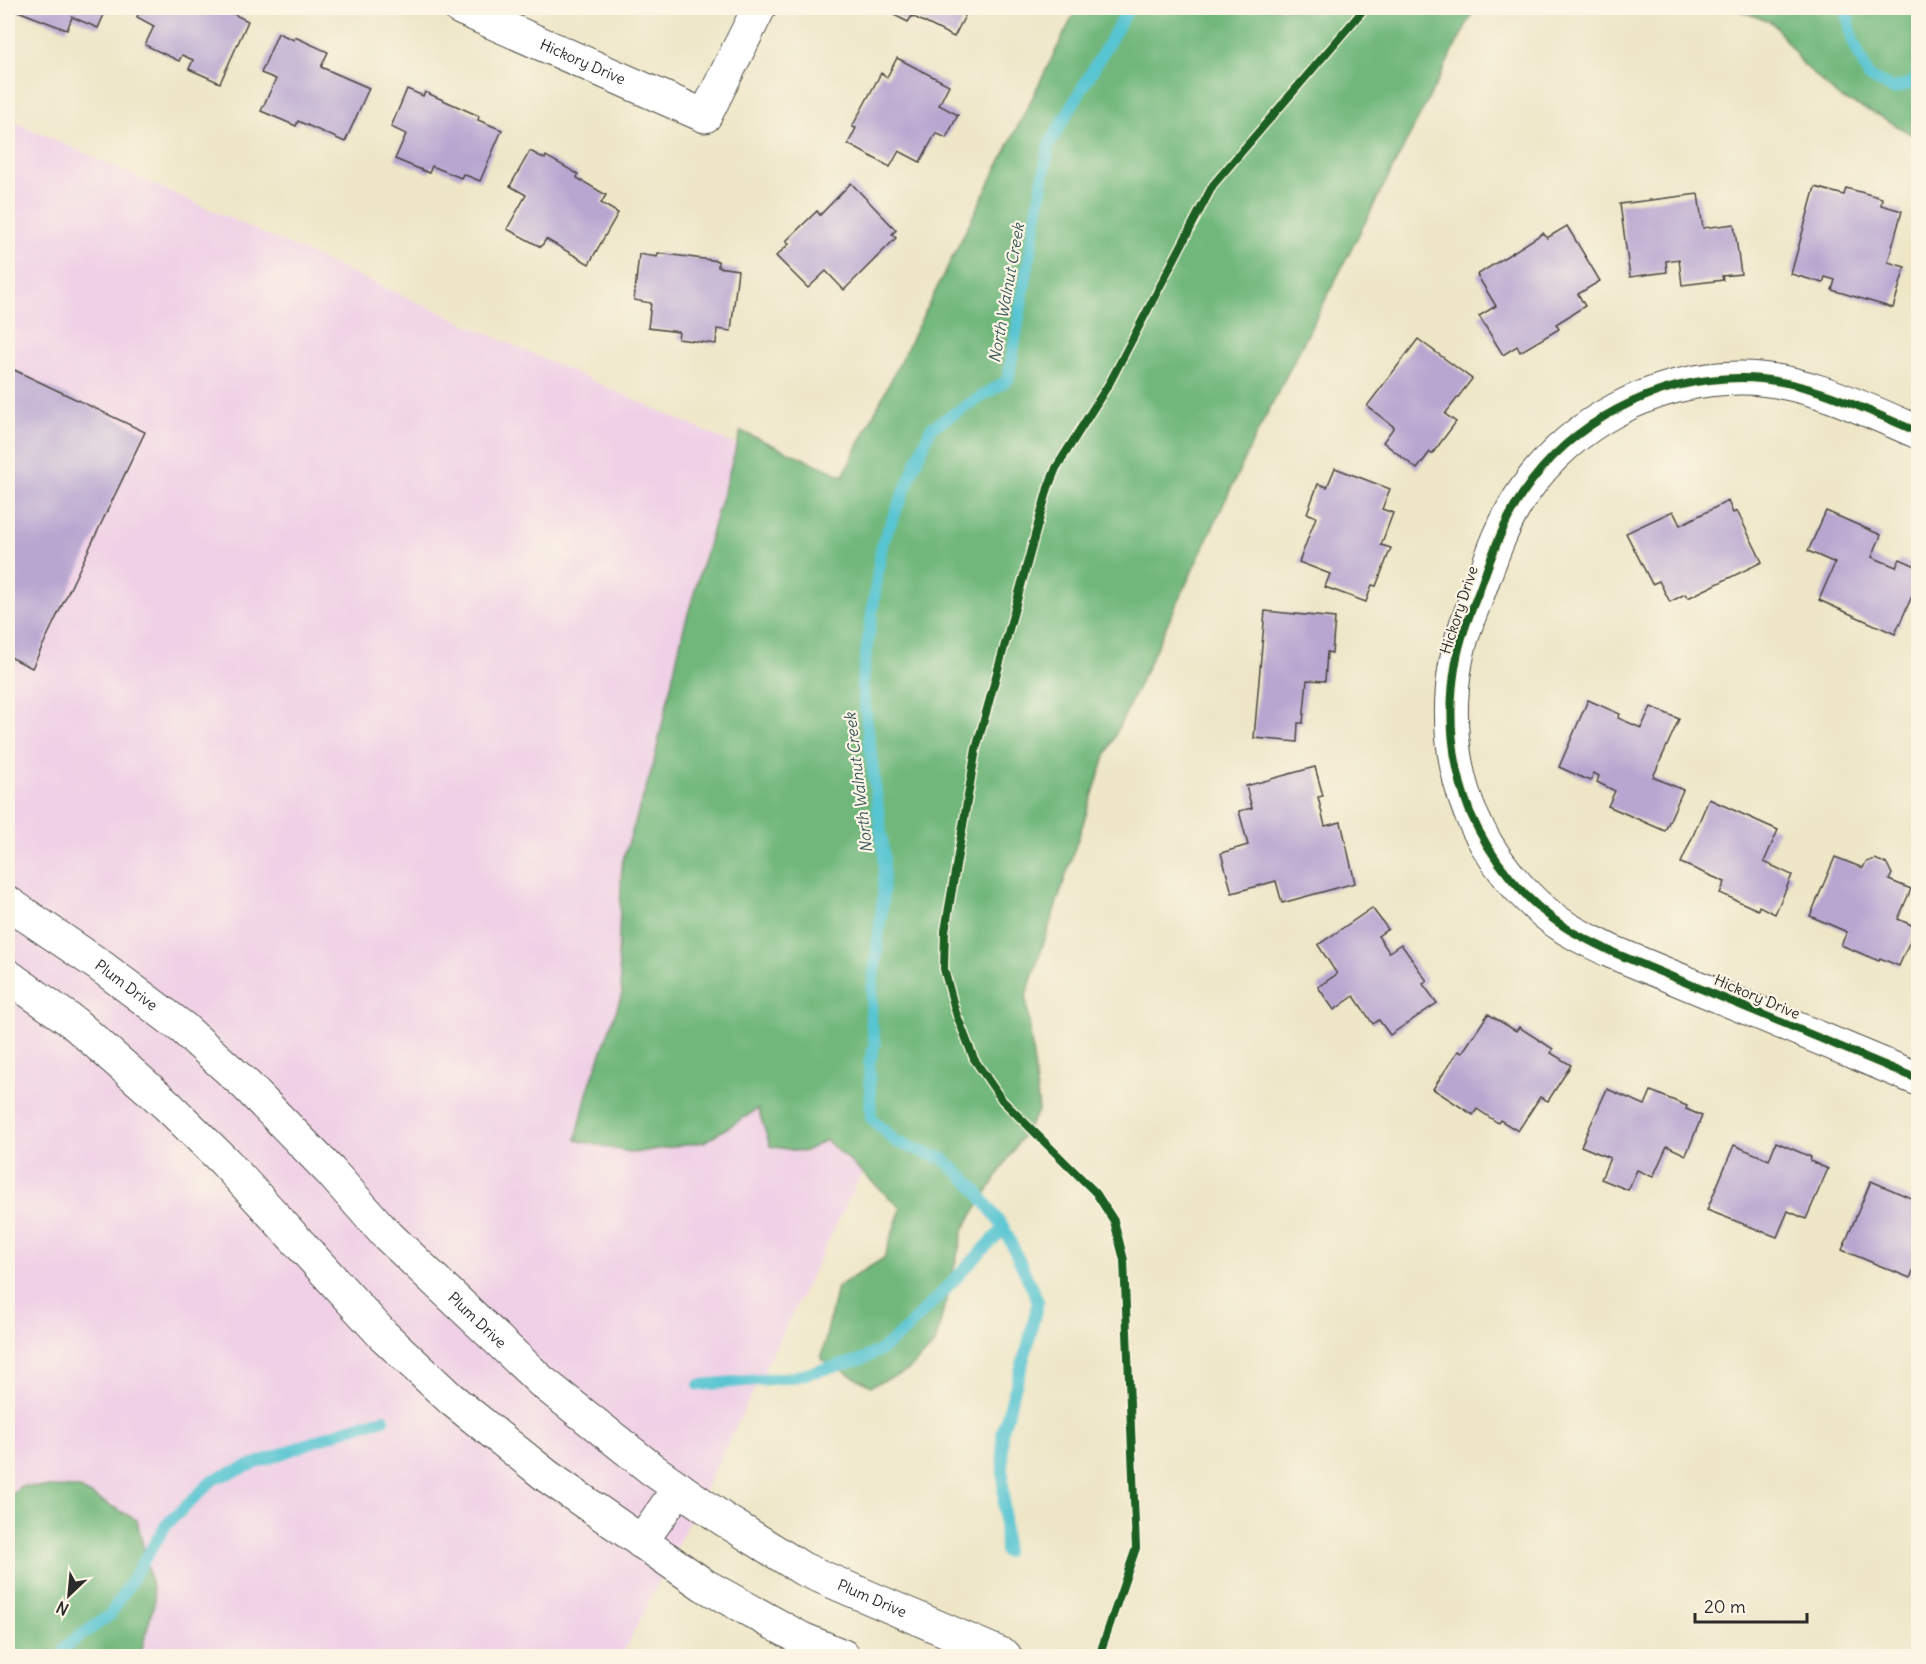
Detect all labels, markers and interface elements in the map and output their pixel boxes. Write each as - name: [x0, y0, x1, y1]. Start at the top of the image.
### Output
- street label: Hickory Drive: [537, 34, 629, 89]
- water label: North Walnut Creek: [984, 220, 1028, 364]
- street label: Hickory Drive: [1435, 563, 1482, 656]
- water label: North Walnut Creek: [839, 710, 877, 854]
- street label: Plum Drive: [91, 955, 161, 1015]
- street label: Hickory Drive: [1711, 970, 1803, 1023]
- street label: Plum Drive: [444, 1288, 511, 1352]
- north arrow: [39, 1565, 99, 1625]
- street label: Plum Drive: [835, 1575, 910, 1621]
- scale bar: [1695, 1586, 1808, 1624]
- text: 20 m: [1704, 1595, 1746, 1618]
- text: N: [53, 1597, 72, 1620]

